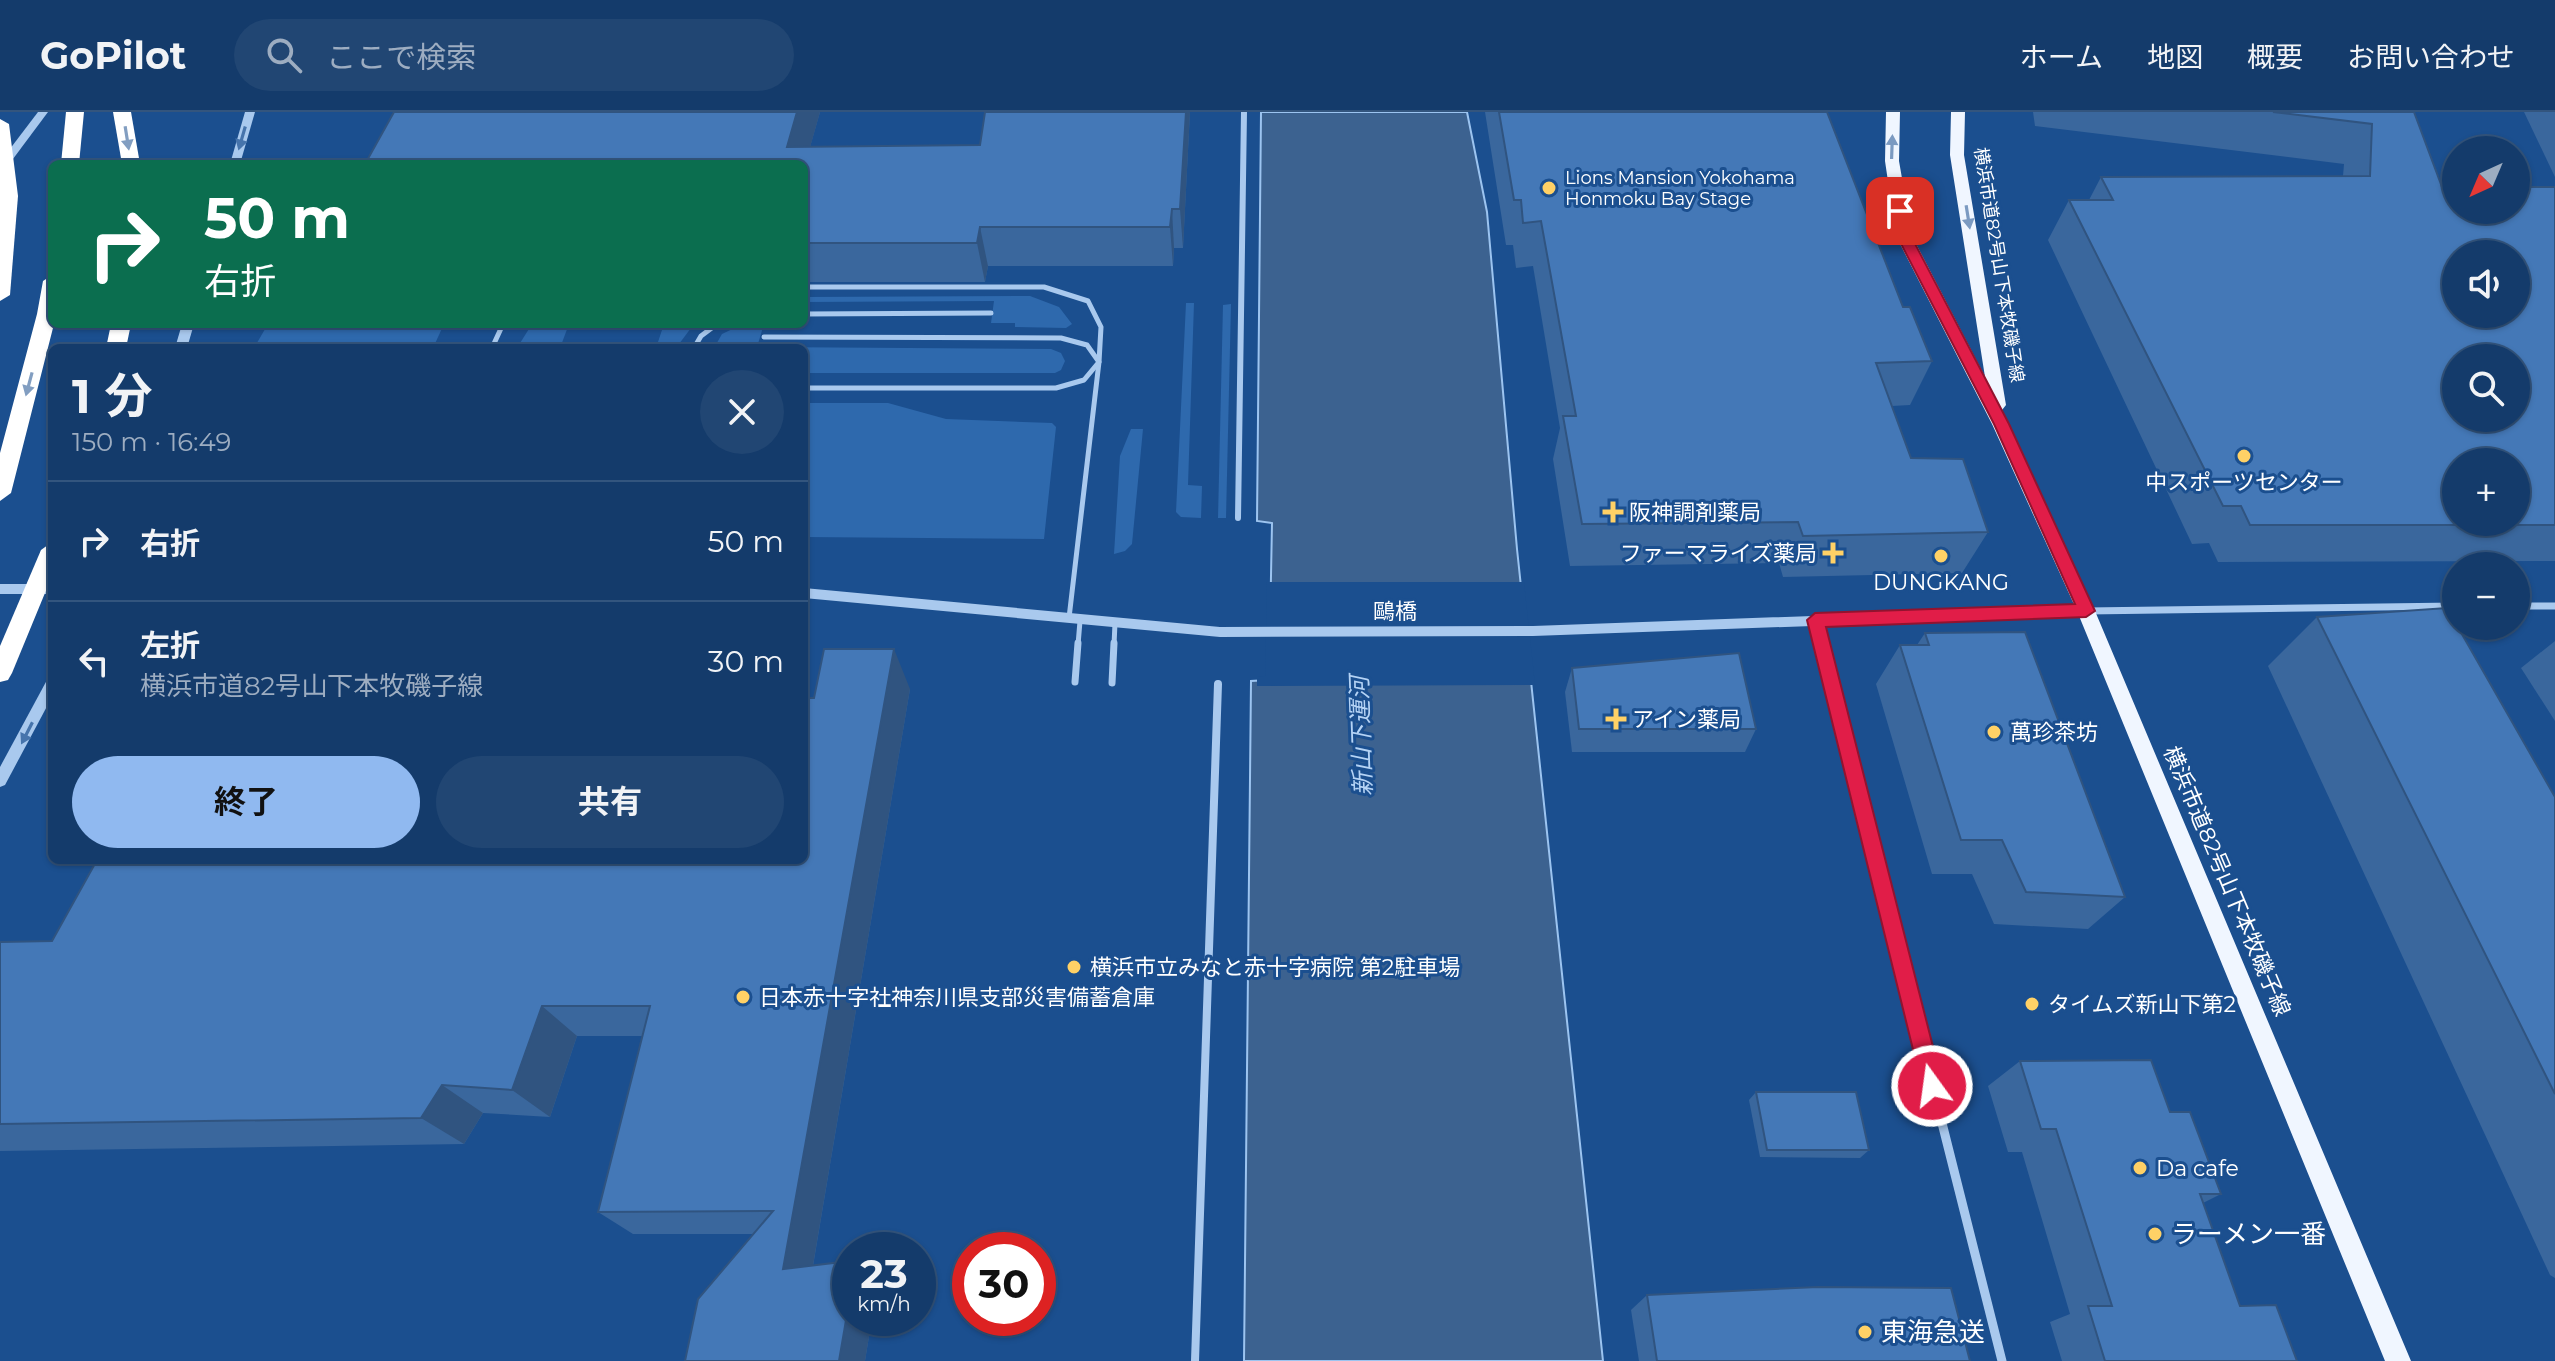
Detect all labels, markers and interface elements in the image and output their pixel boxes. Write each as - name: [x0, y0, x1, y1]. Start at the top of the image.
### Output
- search box: [234, 19, 794, 91]
- text: GoPilot: [40, 32, 186, 79]
- icon: search: [262, 33, 306, 77]
- text: ここで検索: [326, 39, 476, 76]
- text: ホーム: [2020, 40, 2103, 74]
- text: 地図: [2147, 40, 2203, 74]
- text: 概要: [2247, 40, 2303, 74]
- text: お問い合わせ: [2347, 40, 2515, 74]
- one-way arrow: [122, 126, 134, 151]
- one-way arrow: [235, 126, 248, 150]
- one-way arrow: [1886, 134, 1899, 159]
- north arrow: [2442, 136, 2530, 224]
- map controls: [2442, 136, 2530, 640]
- street label: 横浜市道82号山下本牧磯子線: [1970, 146, 2028, 384]
- place label: Lions Mansion Yokohama Honmoku Bay Stage: [1565, 167, 1795, 210]
- pin: [1866, 177, 1934, 245]
- marker: Lions Mansion Yokohama Honmoku Bay Stage: [1540, 179, 1558, 197]
- text: 50 m: [204, 184, 350, 252]
- icon: arrive: [1878, 189, 1922, 233]
- icon: right: [72, 192, 176, 296]
- one-way arrow: [1962, 205, 1974, 230]
- button: sound: [2442, 240, 2530, 328]
- text: 右折: [204, 259, 276, 303]
- button: search: [2442, 344, 2530, 432]
- text: 1 分: [72, 367, 152, 425]
- button: close: [700, 370, 784, 454]
- one-way arrow: [22, 372, 34, 397]
- text: 150 m · 16:49: [72, 426, 231, 458]
- marker: 中スポーツセンター: [2235, 447, 2253, 465]
- button: +: [2442, 448, 2530, 536]
- place label: 中スポーツセンター: [2145, 469, 2343, 496]
- place label: 阪神調剤薬局: [1629, 499, 1761, 526]
- marker: 阪神調剤薬局: [1604, 503, 1622, 521]
- icon: right: [72, 519, 116, 563]
- text: 50 m: [707, 523, 784, 560]
- text: 右折: [140, 525, 200, 562]
- place label: ファーマライズ薬局: [1620, 540, 1817, 567]
- marker: ファーマライズ薬局: [1824, 544, 1842, 562]
- marker: DUNGKANG: [1932, 547, 1950, 565]
- button: −: [2442, 552, 2530, 640]
- place label: DUNGKANG: [1873, 569, 2009, 596]
- street label: 鷗橋: [1373, 598, 1417, 625]
- text: 左折: [140, 627, 200, 664]
- icon: left: [72, 639, 116, 683]
- text: 30 m: [708, 643, 784, 680]
- text: 横浜市道82号山下本牧磯子線: [140, 670, 483, 702]
- water label: 新山下運河: [1344, 672, 1378, 796]
- place label: アイン薬局: [1632, 706, 1741, 733]
- marker: アイン薬局: [1607, 710, 1625, 728]
- place label: 萬珍茶坊: [2010, 719, 2098, 746]
- one-way arrow: [20, 721, 33, 744]
- marker: 萬珍茶坊: [1985, 723, 2003, 741]
- street label: 横浜市道82号山下本牧磯子線: [2158, 742, 2296, 1020]
- button: 終了: [72, 756, 420, 848]
- button: 共有: [436, 756, 784, 848]
- place label: 横浜市立みなと赤十字病院 第2駐車場: [1090, 954, 1460, 981]
- marker: 横浜市立みなと赤十字病院 第2駐車場: [1065, 958, 1083, 976]
- place label: 日本赤十字社神奈川県支部災害備蓄倉庫: [759, 984, 1155, 1011]
- marker: 日本赤十字社神奈川県支部災害備蓄倉庫: [734, 988, 752, 1006]
- place label: タイムズ新山下第2: [2048, 991, 2236, 1018]
- marker: タイムズ新山下第2: [2023, 995, 2041, 1013]
- position arrow: [1890, 1044, 1974, 1128]
- place label: Da cafe: [2156, 1155, 2239, 1182]
- marker: Da cafe: [2131, 1159, 2149, 1177]
- place label: ラーメン一番: [2171, 1218, 2326, 1250]
- marker: ラーメン一番: [2146, 1225, 2164, 1243]
- speed limit sign: 30: [952, 1232, 1056, 1336]
- text: 23: [860, 1249, 908, 1298]
- text: km/h: [857, 1292, 911, 1316]
- place label: 東海急送: [1881, 1316, 1985, 1348]
- marker: 東海急送: [1856, 1323, 1874, 1341]

